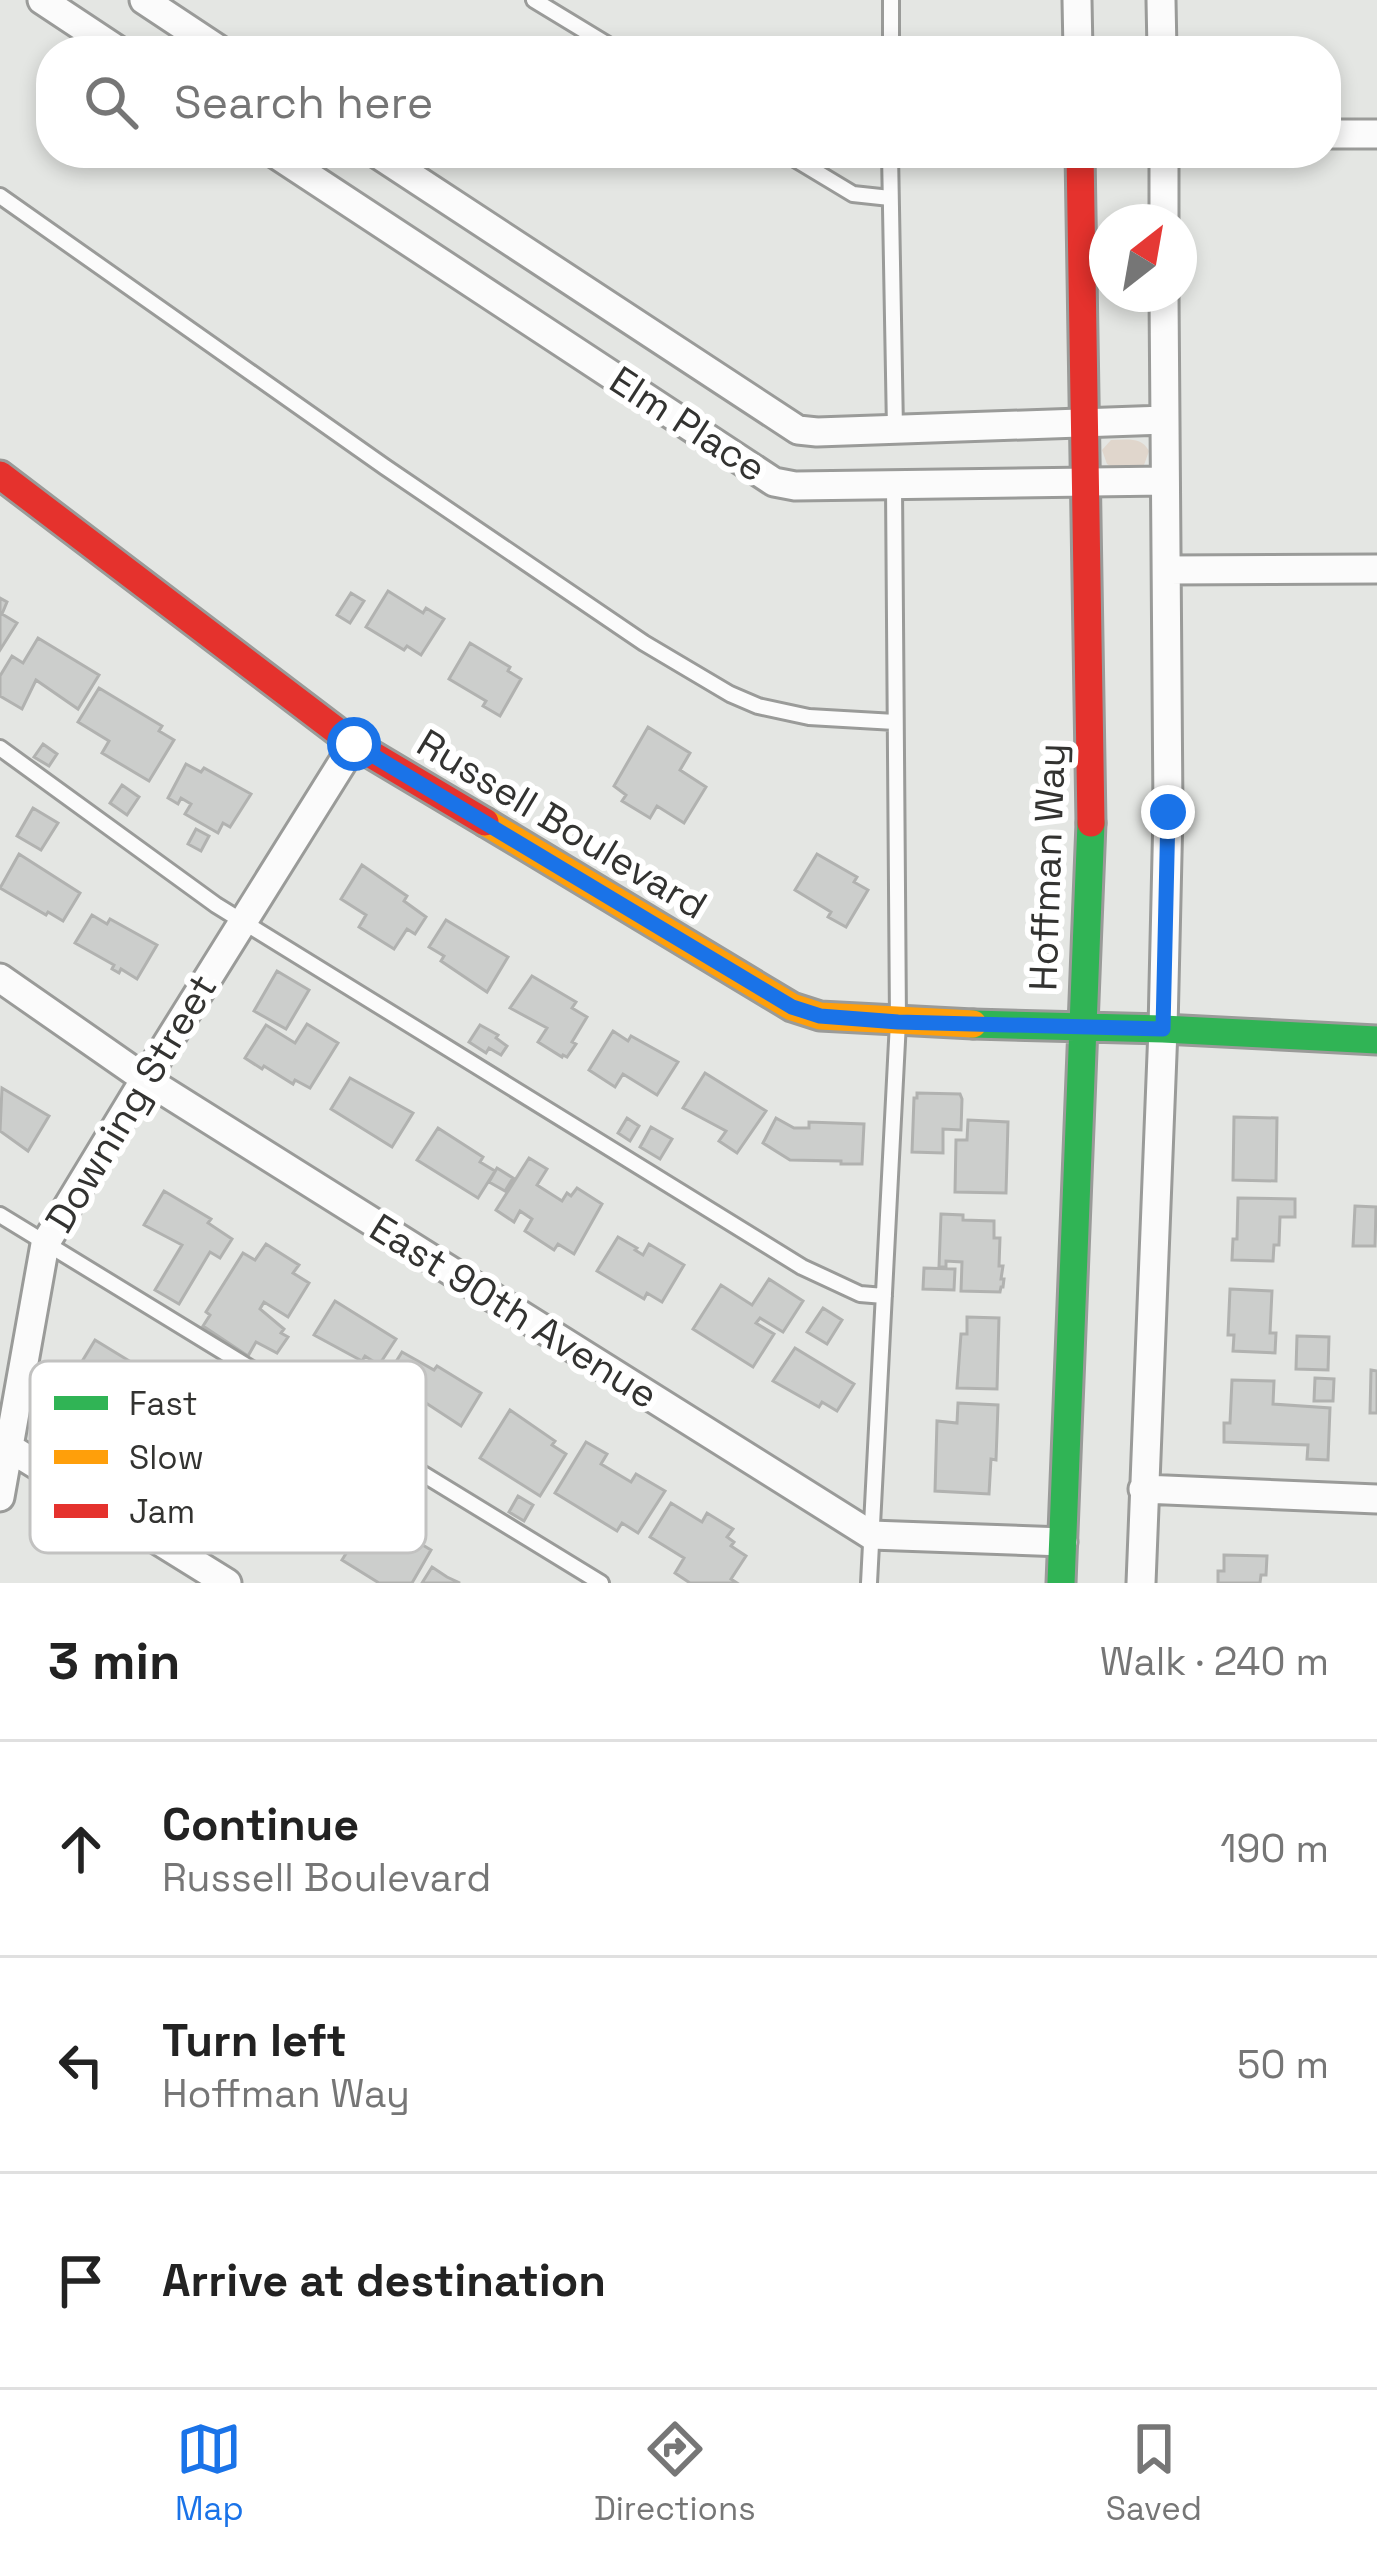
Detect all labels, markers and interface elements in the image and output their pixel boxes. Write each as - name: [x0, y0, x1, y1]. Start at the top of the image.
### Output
- search box: [36, 36, 1341, 168]
- icon: search: [78, 69, 144, 135]
- text: Search here: [174, 74, 433, 131]
- north arrow: [1089, 204, 1197, 312]
- street label: Elm Place: [601, 355, 775, 493]
- route start: [327, 717, 381, 771]
- street label: Russell Boulevard: [408, 718, 716, 930]
- street label: Hoffman Way: [1018, 742, 1076, 992]
- route end: [1141, 785, 1195, 839]
- street label: Downing Street: [35, 965, 227, 1241]
- street label: East 90th Avenue: [361, 1203, 667, 1419]
- legend: [30, 1361, 426, 1553]
- text: Fast: [129, 1383, 198, 1425]
- text: Slow: [129, 1437, 204, 1479]
- text: Jam: [129, 1491, 195, 1533]
- text: 3 min: [48, 1629, 181, 1694]
- text: Walk · 240 m: [1100, 1637, 1329, 1686]
- text: Continue: [162, 1796, 359, 1853]
- icon: ahead: [48, 1816, 114, 1882]
- text: 190 m: [1220, 1824, 1329, 1873]
- text: Russell Boulevard: [162, 1853, 491, 1902]
- text: Turn left: [162, 2012, 347, 2069]
- icon: left: [48, 2032, 114, 2098]
- text: 50 m: [1237, 2040, 1329, 2089]
- text: Hoffman Way: [162, 2069, 410, 2118]
- icon: arrive: [48, 2248, 114, 2314]
- text: Arrive at destination: [162, 2252, 606, 2309]
- tab: Map: [175, 2416, 244, 2530]
- tab: Directions: [594, 2416, 756, 2530]
- tab: Saved: [1106, 2416, 1202, 2530]

